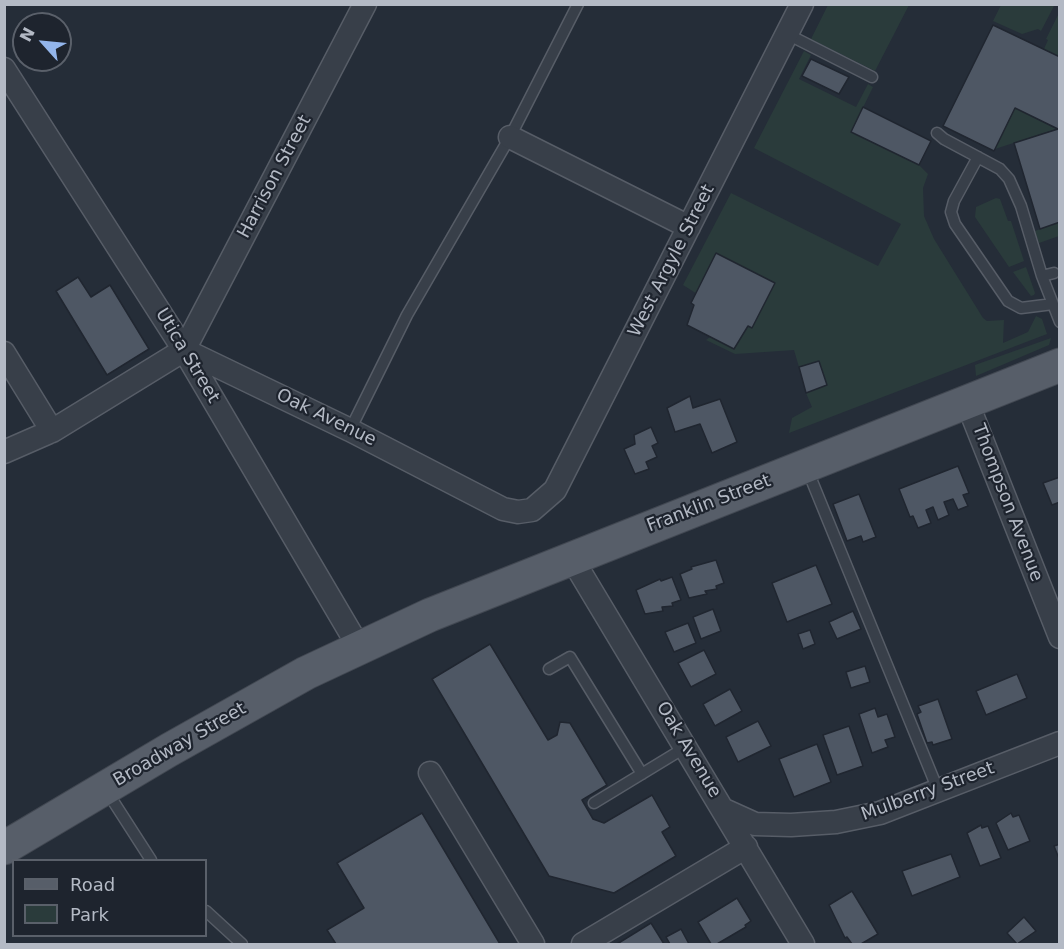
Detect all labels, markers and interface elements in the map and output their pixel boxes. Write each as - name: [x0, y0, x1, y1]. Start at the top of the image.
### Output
- north arrow: [12, 12, 72, 72]
- text: N: [16, 24, 39, 45]
- street label: Harrison Street: [233, 112, 317, 242]
- street label: West Argyle Street: [624, 181, 720, 341]
- street label: Utica Street: [150, 305, 224, 407]
- street label: Oak Avenue: [273, 385, 379, 451]
- street label: Thompson Avenue: [967, 421, 1047, 585]
- street label: Franklin Street: [644, 470, 774, 538]
- street label: Broadway Street: [110, 698, 250, 792]
- street label: Oak Avenue: [651, 698, 725, 802]
- street label: Mulberry Street: [859, 758, 997, 826]
- legend: [12, 859, 207, 937]
- text: Road: [70, 874, 115, 895]
- text: Park: [70, 904, 109, 925]

